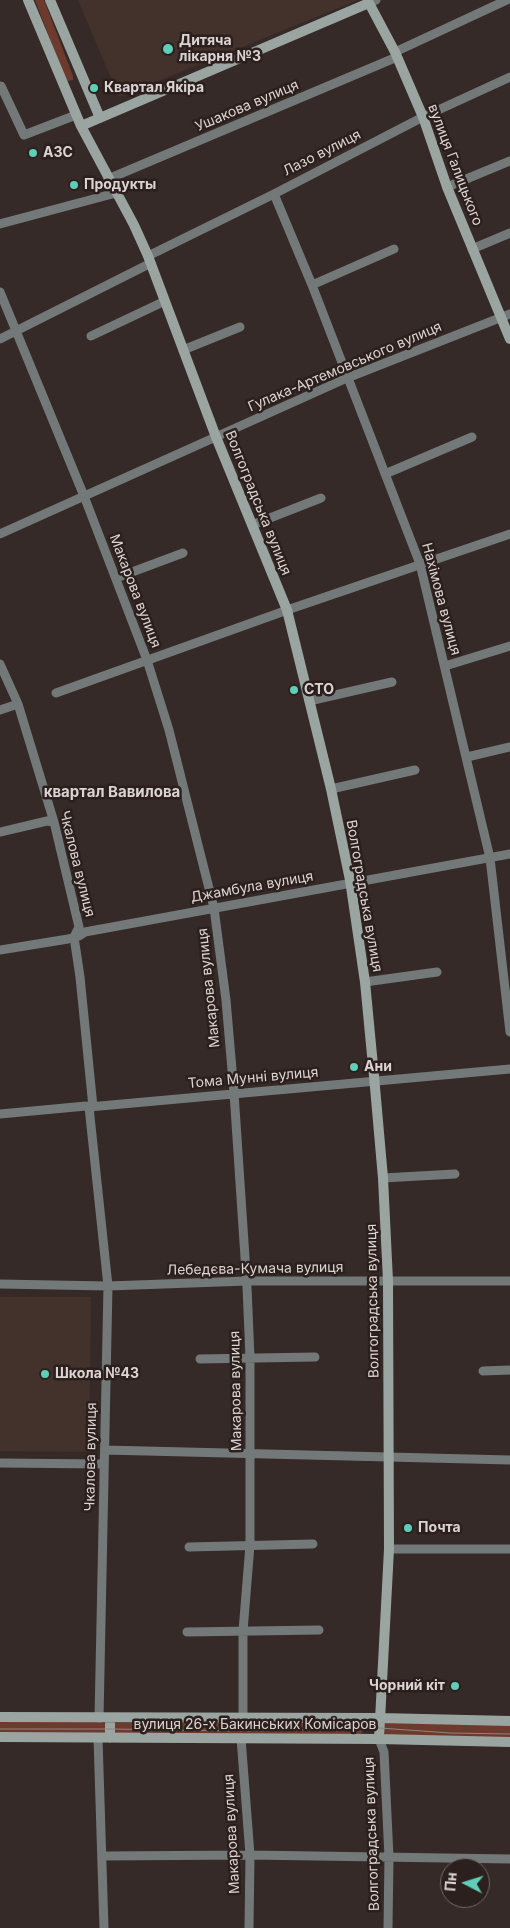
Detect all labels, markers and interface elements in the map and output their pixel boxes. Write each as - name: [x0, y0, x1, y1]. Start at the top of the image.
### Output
- place label: Дитяча лікарня №3: [179, 33, 261, 65]
- marker: Дитяча лікарня №3: [161, 42, 175, 56]
- street label: Ушакова вулиця: [193, 77, 301, 135]
- place label: Квартал Якіра: [104, 80, 204, 96]
- marker: Квартал Якіра: [88, 82, 100, 94]
- street label: вулиця Галицького: [424, 102, 486, 228]
- street label: Лазо вулиця: [280, 126, 364, 180]
- place label: АЗС: [43, 145, 73, 161]
- marker: АЗС: [27, 147, 39, 159]
- place label: Продукты: [84, 177, 156, 193]
- marker: Продукты: [68, 179, 80, 191]
- street label: Гулака-Артемовського вулиця: [246, 318, 444, 416]
- street label: Волгоградська вулиця: [221, 428, 295, 578]
- street label: Макарова вулиця: [106, 532, 164, 650]
- street label: Нахімова вулиця: [418, 541, 464, 657]
- place label: СТО: [304, 682, 334, 698]
- marker: СТО: [288, 684, 300, 696]
- district label: квартал Вавилова: [44, 783, 180, 801]
- street label: Чкалова вулиця: [56, 809, 98, 919]
- street label: Волгоградська вулиця: [342, 819, 386, 973]
- street label: Джамбула вулиця: [189, 868, 315, 906]
- street label: Макарова вулиця: [194, 927, 224, 1049]
- place label: Ани: [364, 1059, 392, 1075]
- marker: Ани: [348, 1061, 360, 1073]
- street label: Тома Мунні вулиця: [187, 1064, 319, 1092]
- street label: Волгоградська вулиця: [363, 1224, 383, 1378]
- street label: Лебедєва-Кумача вулиця: [166, 1259, 344, 1279]
- street label: Макарова вулиця: [227, 1331, 245, 1451]
- place label: Школа №43: [55, 1366, 139, 1382]
- marker: Школа №43: [39, 1368, 51, 1380]
- street label: Чкалова вулиця: [82, 1402, 100, 1512]
- place label: Почта: [418, 1520, 461, 1536]
- marker: Почта: [402, 1522, 414, 1534]
- place label: Чорний кіт: [369, 1678, 445, 1694]
- marker: Чорний кіт: [449, 1680, 461, 1692]
- street label: вулиця 26-х Бакинських Комісаров: [133, 1717, 377, 1733]
- street label: Волгоградська вулиця: [361, 1757, 383, 1911]
- street label: Макарова вулиця: [220, 1774, 244, 1894]
- north arrow: [440, 1858, 490, 1908]
- text: Пн: [441, 1871, 460, 1892]

